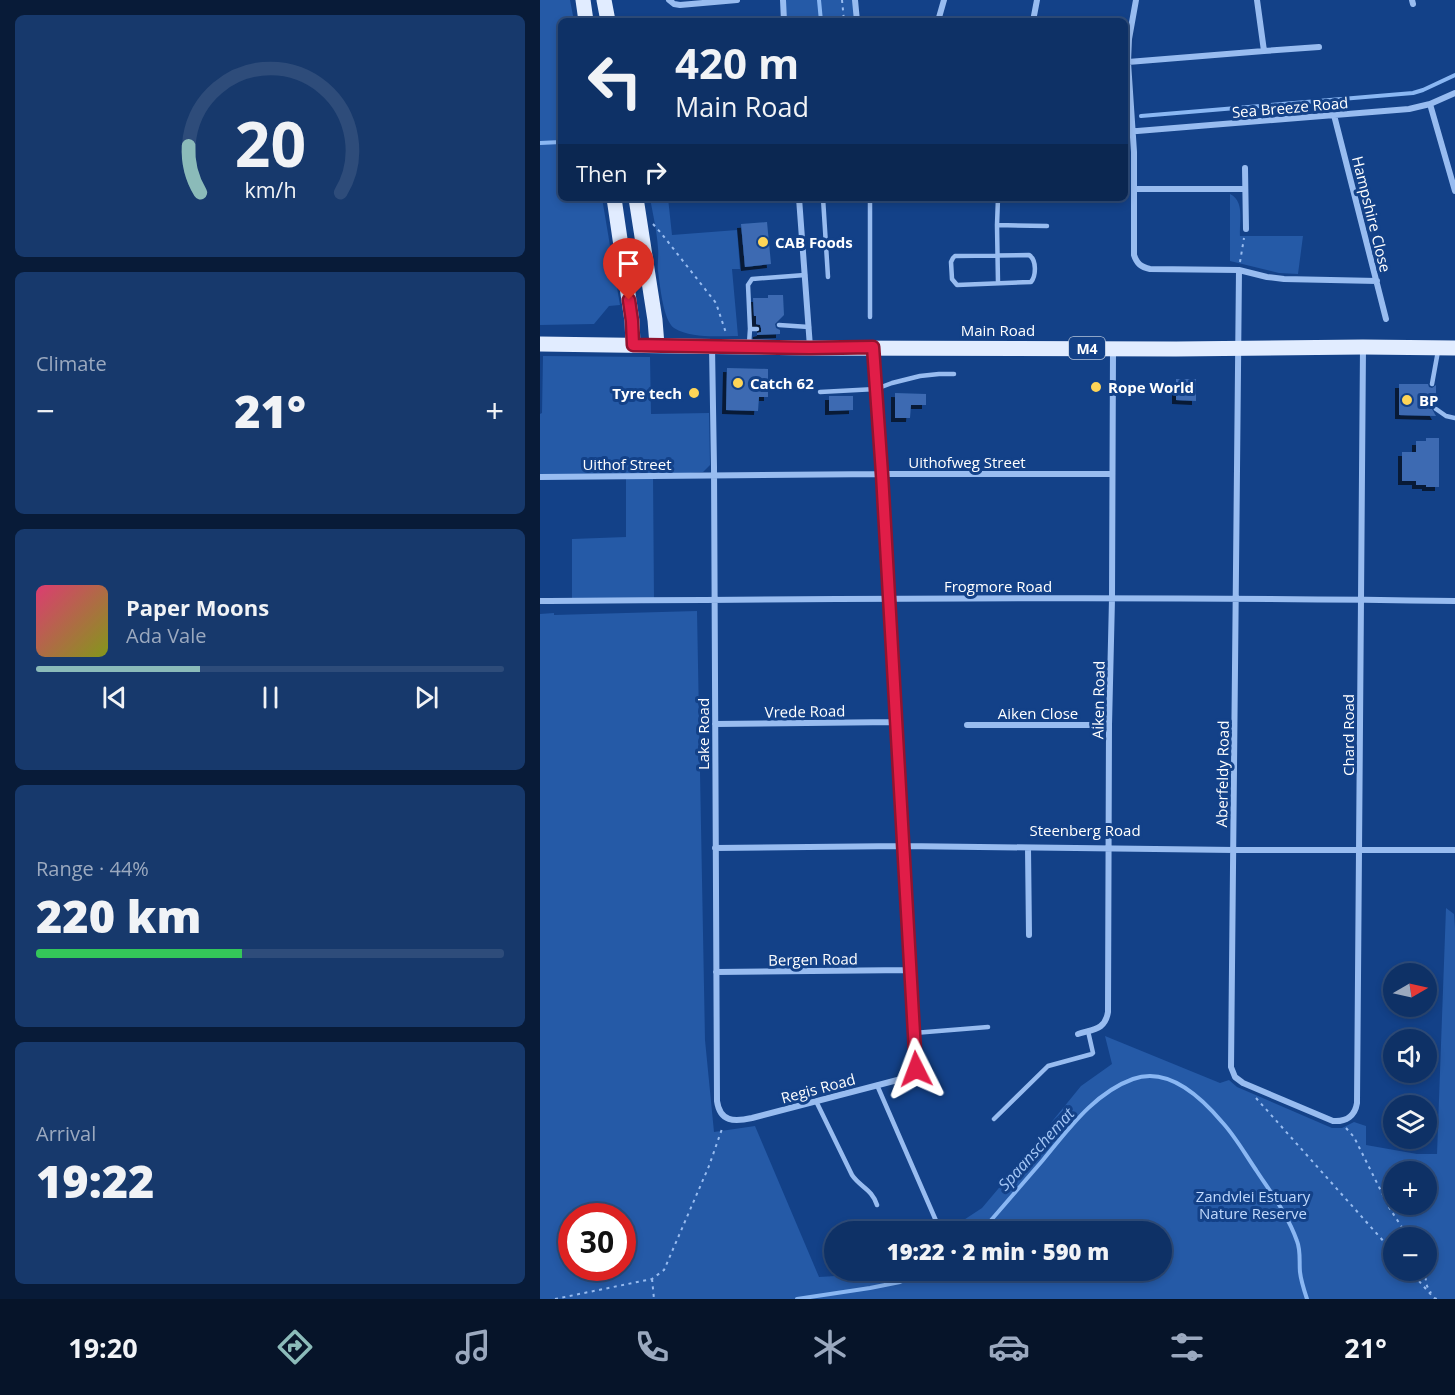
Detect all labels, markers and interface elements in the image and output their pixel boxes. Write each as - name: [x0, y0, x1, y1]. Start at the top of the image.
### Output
- text: 420 m: [675, 34, 799, 91]
- icon: left: [576, 42, 654, 120]
- text: Main Road: [675, 88, 809, 125]
- street label: Sea Breeze Road: [1231, 92, 1349, 122]
- text: 20: [234, 100, 306, 185]
- street label: Hampshire Close: [1348, 154, 1396, 274]
- icon: right: [639, 156, 672, 189]
- text: Then: [576, 158, 627, 188]
- text: km/h: [244, 175, 296, 204]
- place label: CAB Foods: [775, 232, 853, 252]
- marker: CAB Foods: [756, 235, 770, 249]
- pin: [603, 238, 654, 300]
- icon: arrive: [612, 247, 645, 280]
- street label: Main Road: [961, 320, 1035, 340]
- road number: M4: [1069, 337, 1105, 359]
- text: Climate: [36, 350, 107, 377]
- place label: Catch 62: [750, 373, 814, 393]
- marker: Catch 62: [731, 376, 745, 390]
- place label: Rope World: [1108, 377, 1194, 397]
- text: 21°: [234, 380, 306, 441]
- marker: Rope World: [1089, 380, 1103, 394]
- place label: Tyre tech: [612, 383, 682, 403]
- marker: Tyre tech: [687, 386, 701, 400]
- text: −: [36, 388, 55, 433]
- text: +: [485, 388, 504, 433]
- place label: BP: [1419, 390, 1439, 410]
- marker: BP: [1400, 393, 1414, 407]
- street label: Uithofweg Street: [908, 452, 1026, 472]
- street label: Uithof Street: [582, 454, 672, 474]
- street label: Frogmore Road: [944, 576, 1052, 596]
- text: Paper Moons: [126, 592, 269, 622]
- text: Ada Vale: [126, 622, 207, 649]
- street label: Aiken Road: [1087, 661, 1109, 739]
- icon: previous: [98, 681, 131, 714]
- icon: pause: [254, 681, 287, 714]
- icon: next: [410, 681, 443, 714]
- street label: Chard Road: [1338, 694, 1358, 776]
- street label: Lake Road: [693, 698, 713, 770]
- street label: Vrede Road: [764, 700, 846, 722]
- street label: Aiken Close: [998, 703, 1078, 723]
- street label: Aberfeldy Road: [1211, 720, 1233, 828]
- street label: Steenberg Road: [1029, 820, 1141, 840]
- text: Range · 44%: [36, 855, 149, 882]
- text: 220 km: [36, 885, 201, 946]
- street label: Bergen Road: [768, 948, 858, 970]
- north arrow: [1383, 963, 1437, 1017]
- map controls: [1383, 963, 1437, 1281]
- button: sound: [1383, 1029, 1437, 1083]
- position arrow: [884, 1037, 948, 1101]
- street label: Regis Road: [778, 1068, 858, 1108]
- button: layers: [1383, 1095, 1437, 1149]
- water label: Spaanschemat: [993, 1102, 1080, 1195]
- text: Arrival: [36, 1120, 96, 1147]
- text: 19:22: [36, 1150, 154, 1211]
- button: +: [1383, 1161, 1437, 1215]
- park label: Zandvlei Estuary Nature Reserve: [1196, 1186, 1311, 1223]
- speed limit sign: 30: [558, 1203, 636, 1281]
- button: −: [1383, 1227, 1437, 1281]
- text: 19:22 · 2 min · 590 m: [887, 1236, 1109, 1266]
- icon: directions: [274, 1326, 316, 1368]
- icon: music: [452, 1326, 494, 1368]
- icon: phone: [631, 1326, 673, 1368]
- icon: climate: [809, 1326, 851, 1368]
- icon: car: [988, 1326, 1030, 1368]
- icon: filters: [1166, 1326, 1208, 1368]
- text: 19:20: [68, 1329, 138, 1366]
- text: 21°: [1344, 1329, 1387, 1366]

